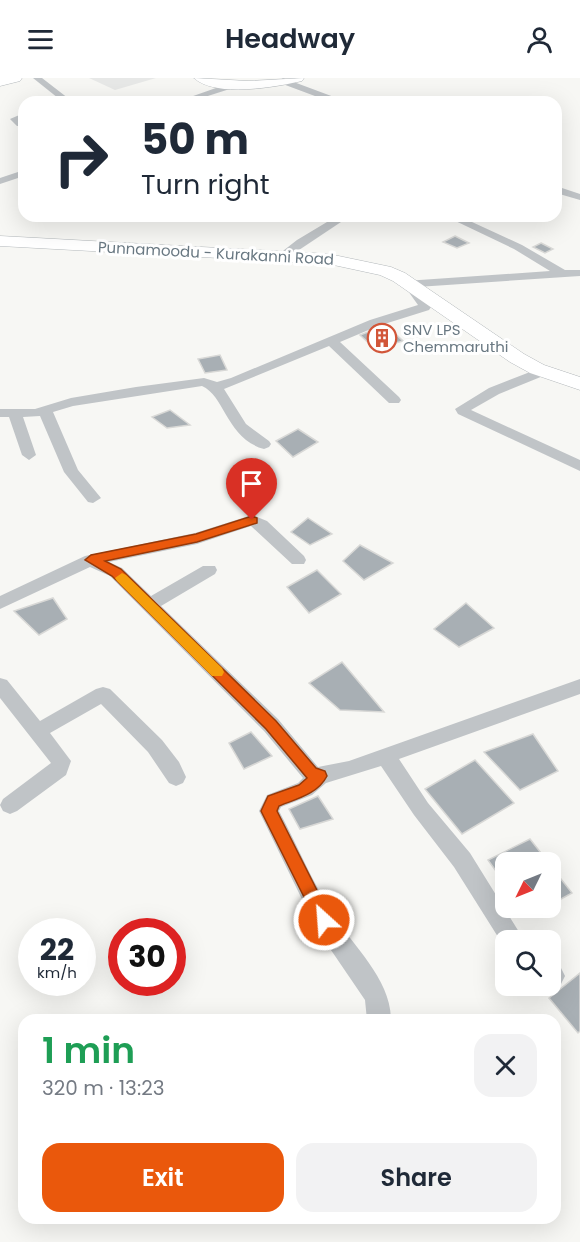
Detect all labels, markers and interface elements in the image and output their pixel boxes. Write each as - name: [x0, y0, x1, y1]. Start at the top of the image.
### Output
- text: Headway: [225, 20, 355, 57]
- icon: menu: [24, 23, 57, 56]
- icon: person: [523, 23, 556, 56]
- text: 50 m: [141, 110, 249, 169]
- icon: right: [42, 120, 120, 198]
- text: Turn right: [141, 166, 270, 203]
- street label: Punnamoodu - Kurakanni Road: [97, 236, 335, 270]
- place label: SNV LPS Chemmaruthi: [403, 319, 508, 357]
- building icon: SNV LPS Chemmaruthi: [366, 322, 398, 354]
- pin: [226, 458, 277, 520]
- icon: arrive: [235, 467, 268, 500]
- north arrow: [495, 852, 561, 918]
- map controls: [495, 852, 561, 996]
- position arrow: [292, 888, 356, 952]
- speed limit sign: 30: [108, 918, 186, 996]
- text: 22: [40, 928, 74, 971]
- button: search: [495, 930, 561, 996]
- text: km/h: [37, 962, 77, 983]
- text: 1 min: [42, 1025, 135, 1076]
- button: close: [474, 1034, 537, 1097]
- text: 320 m · 13:23: [42, 1074, 164, 1102]
- button: Exit: [42, 1143, 284, 1212]
- button: Share: [296, 1143, 537, 1212]

